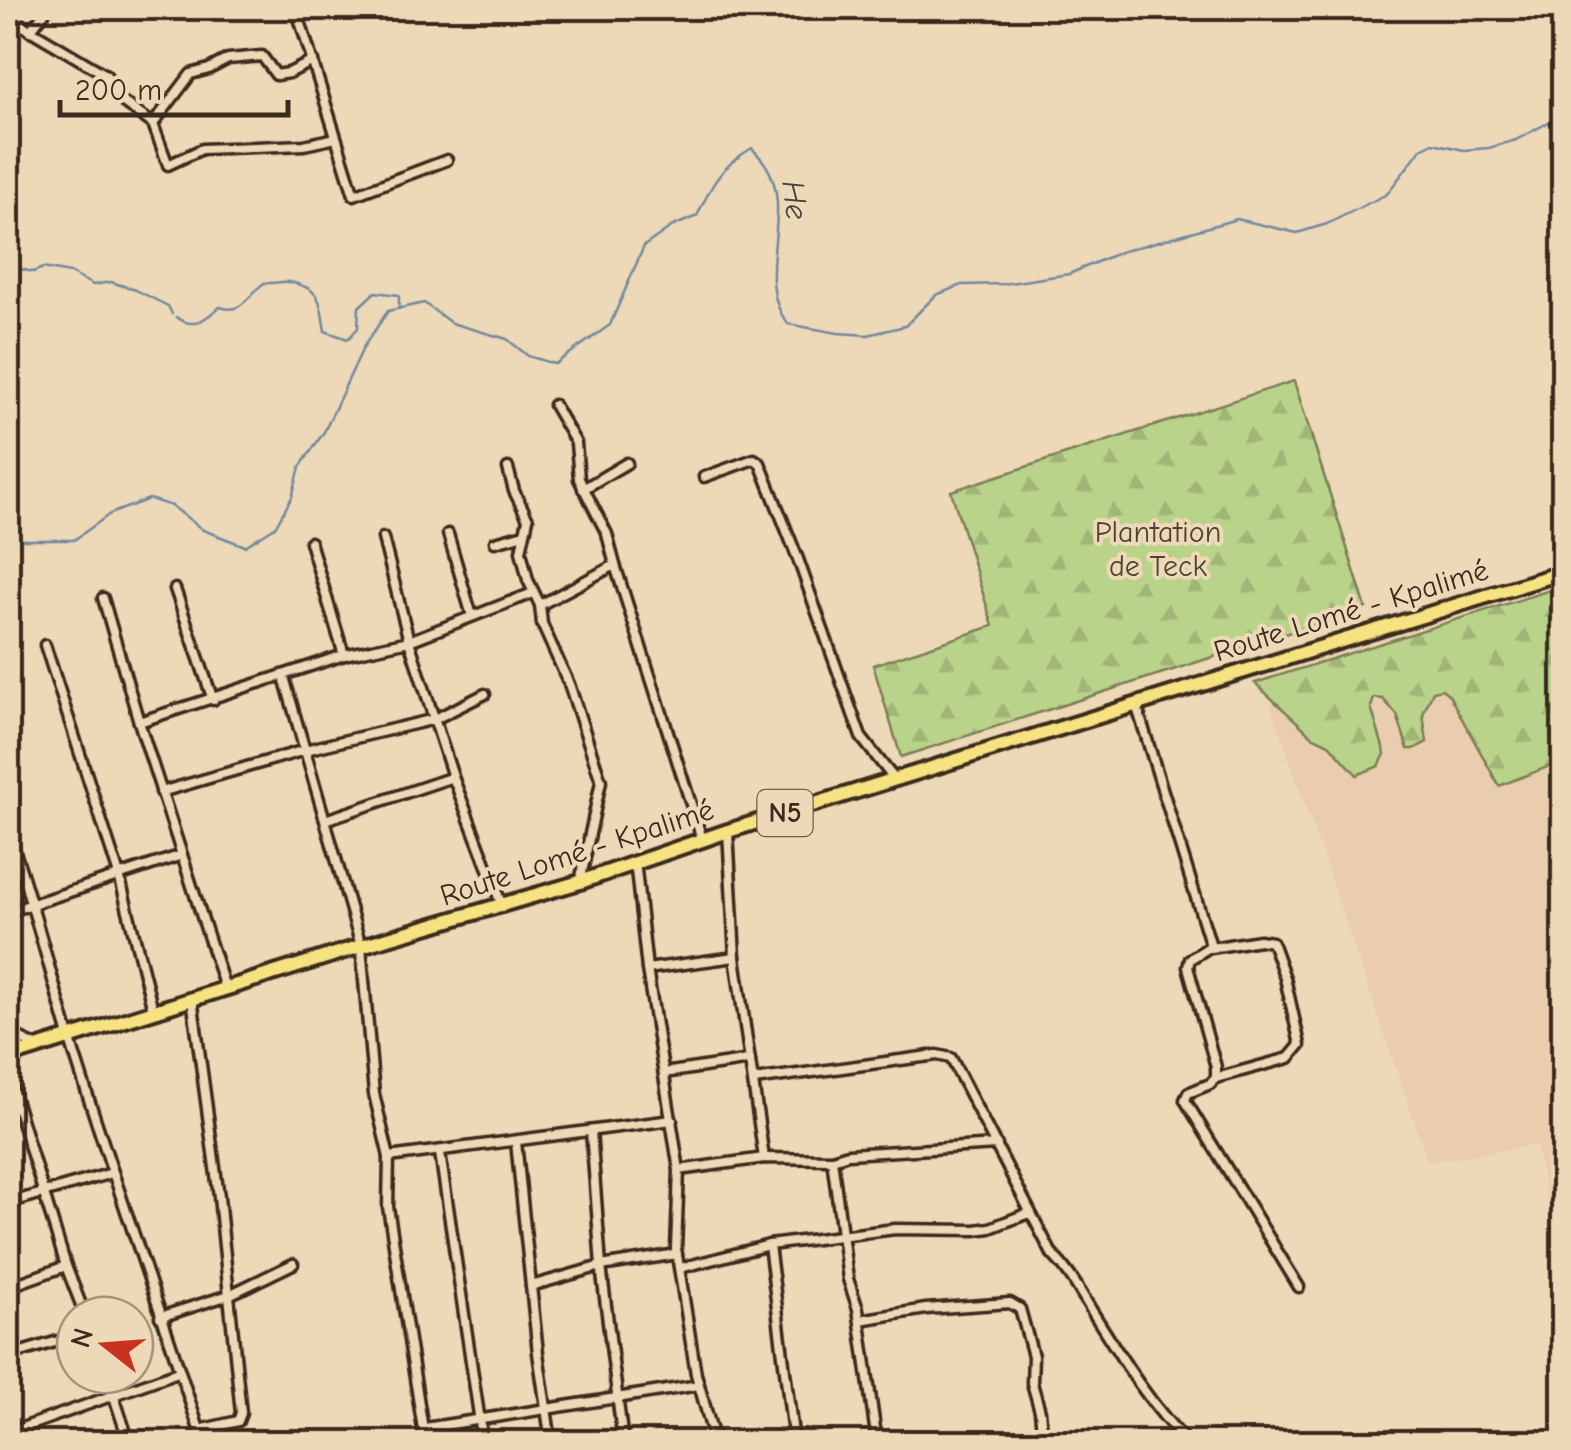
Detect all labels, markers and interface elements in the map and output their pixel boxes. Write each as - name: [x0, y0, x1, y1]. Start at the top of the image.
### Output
- scale bar: [60, 55, 288, 117]
- text: 200 m: [75, 73, 162, 108]
- water label: He: [774, 178, 816, 222]
- park label: Plantation de Teck: [1095, 515, 1221, 584]
- street label: Route Lomé - Kpalimé: [1210, 553, 1492, 669]
- road number: N5: [758, 790, 812, 836]
- street label: Route Lomé - Kpalimé: [436, 792, 718, 914]
- north arrow: [55, 1295, 155, 1395]
- text: N: [64, 1325, 100, 1351]

